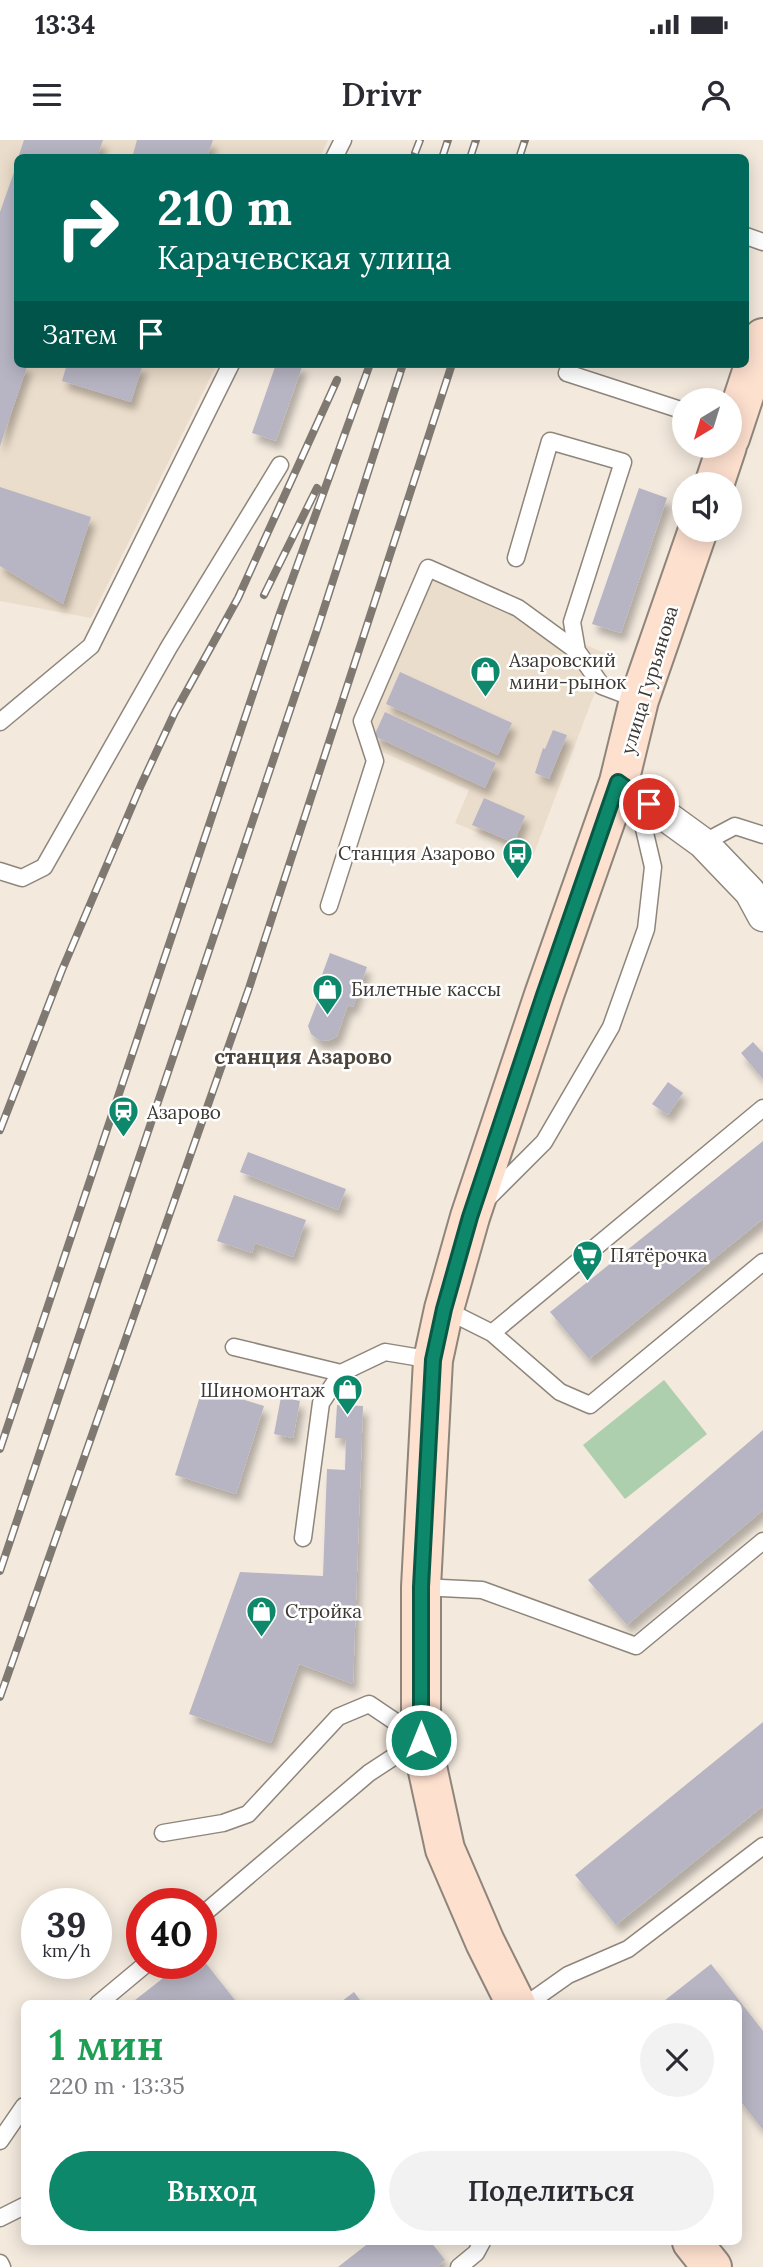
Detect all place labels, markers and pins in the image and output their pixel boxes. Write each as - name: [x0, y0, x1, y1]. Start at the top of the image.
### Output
- place label: Азаровский мини-рынок: [508, 648, 627, 694]
- shop icon: Азаровский мини-рынок: [469, 654, 503, 698]
- pin: [619, 774, 679, 834]
- bus stop icon: Станция Азарово: [501, 836, 535, 880]
- place label: Станция Азарово: [338, 841, 495, 865]
- shop icon: Билетные кассы: [311, 972, 345, 1016]
- place label: Билетные кассы: [351, 977, 501, 1001]
- station icon: Азарово: [107, 1095, 141, 1139]
- place label: Азарово: [146, 1100, 221, 1124]
- supermarket icon: Пятёрочка: [570, 1238, 604, 1282]
- place label: Пятёрочка: [610, 1243, 708, 1267]
- shop icon: Шиномонтаж: [331, 1373, 365, 1417]
- place label: Шиномонтаж: [200, 1378, 325, 1402]
- shop icon: Стройка: [245, 1594, 279, 1638]
- place label: Стройка: [285, 1599, 362, 1623]

